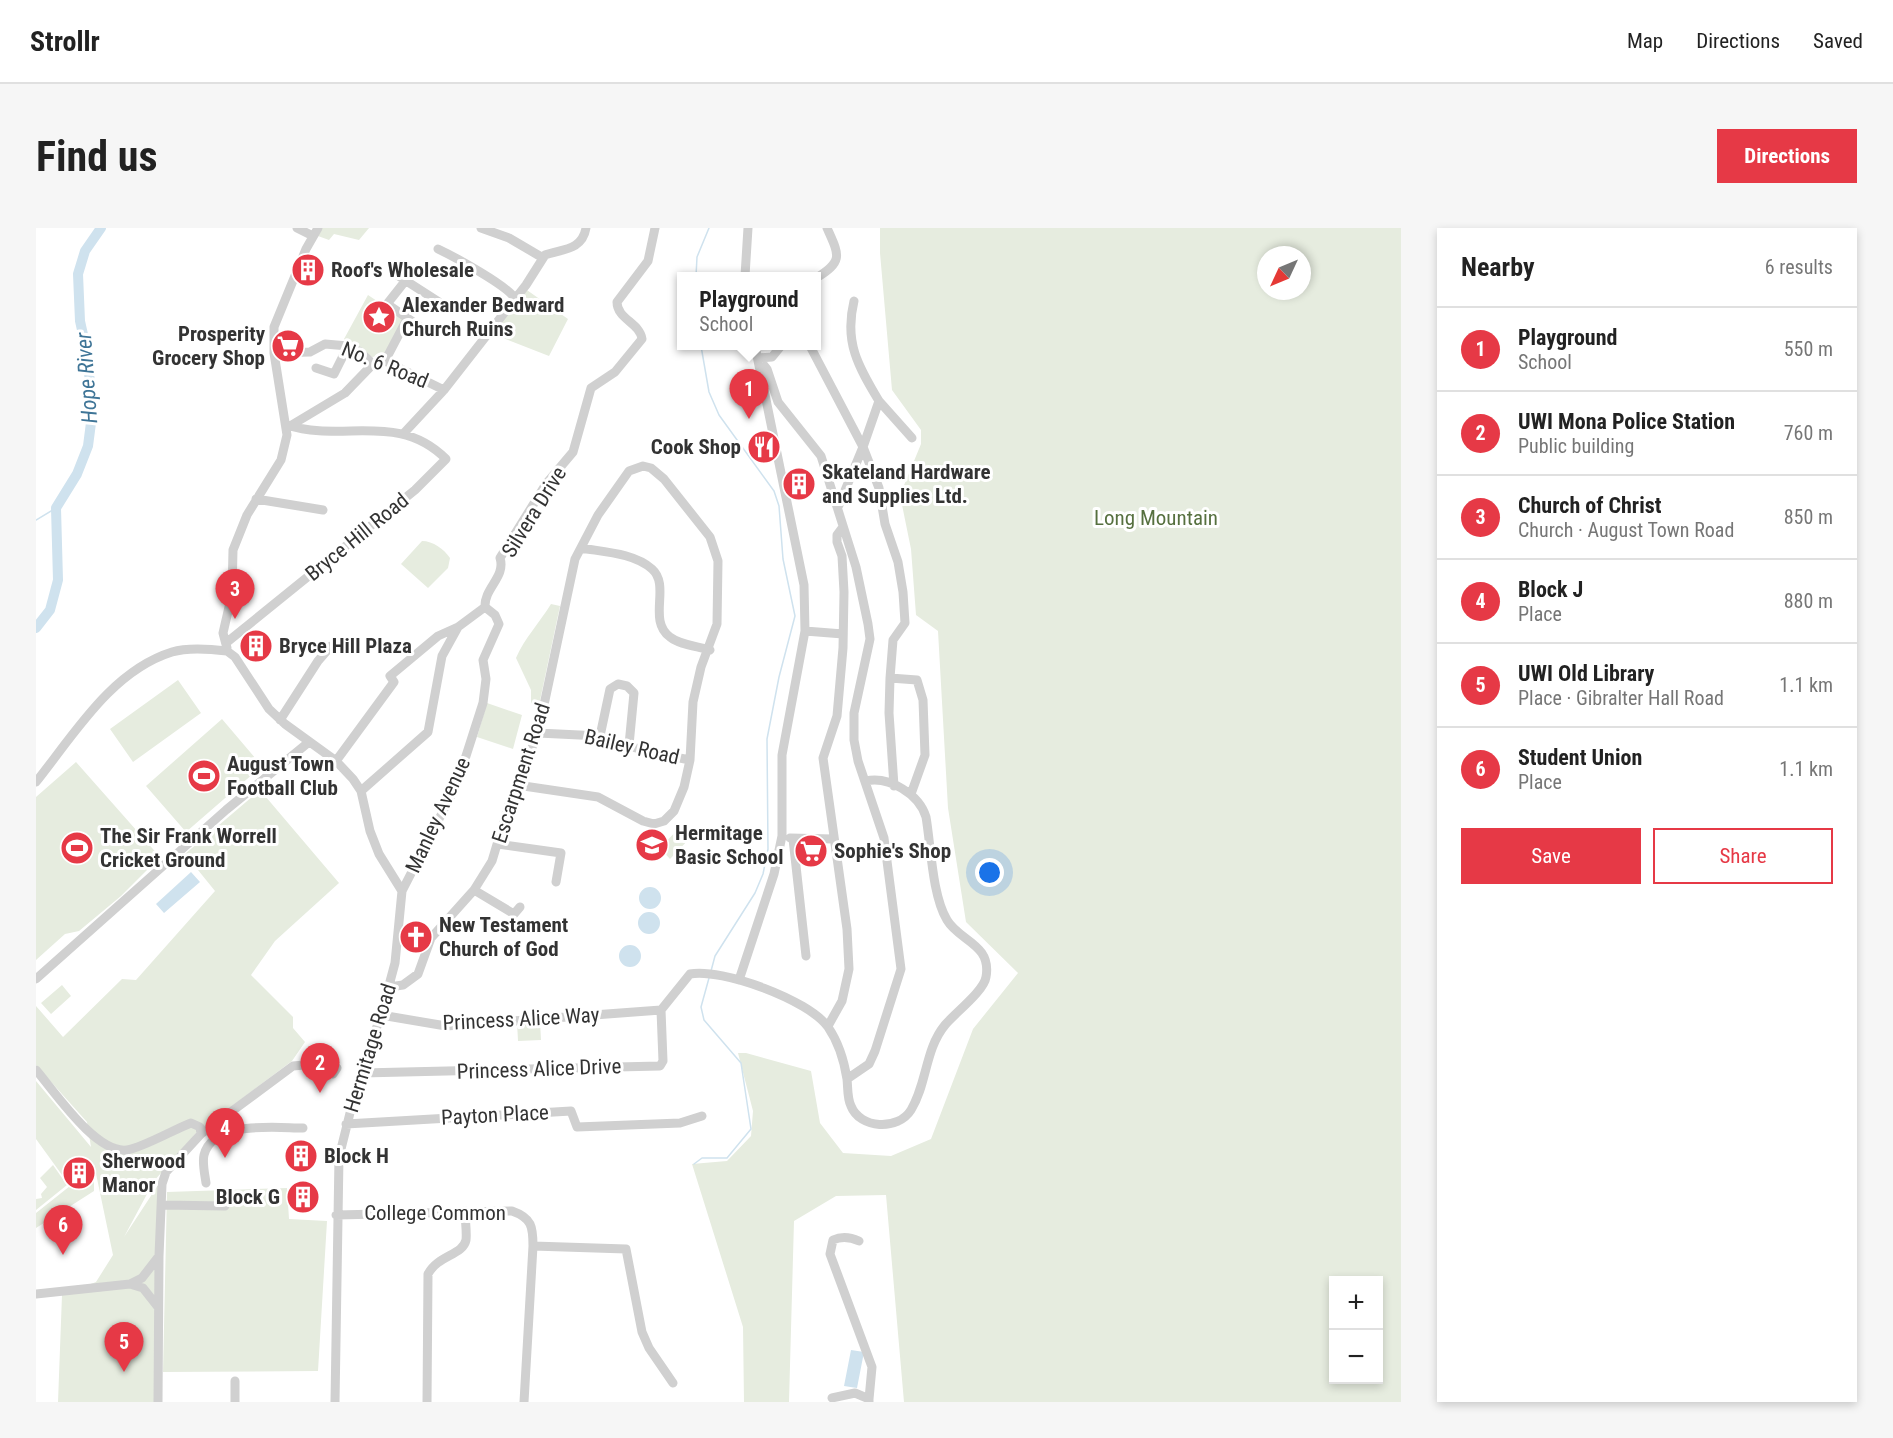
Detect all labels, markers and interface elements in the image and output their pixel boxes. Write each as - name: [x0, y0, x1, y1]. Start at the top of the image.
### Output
- text: Strollr: [30, 25, 100, 58]
- text: Map: [1627, 29, 1663, 53]
- text: Directions: [1696, 29, 1780, 53]
- text: Saved: [1813, 29, 1863, 53]
- button: Directions: [1717, 129, 1857, 183]
- text: Find us: [36, 132, 157, 181]
- north arrow: [1257, 246, 1311, 300]
- building icon: Roof's Wholesale: [290, 252, 326, 288]
- text: Nearby: [1461, 252, 1535, 282]
- text: 6 results: [1765, 255, 1833, 279]
- place label: Roof's Wholesale: [331, 258, 474, 282]
- popup: [677, 272, 821, 350]
- text: Playground: [699, 287, 799, 312]
- place label: Alexander Bedward Church Ruins: [402, 293, 564, 341]
- place icon: Alexander Bedward Church Ruins: [361, 299, 397, 335]
- text: School: [699, 312, 753, 336]
- place label: Prosperity Grocery Shop: [152, 322, 266, 370]
- text: Playground: [1518, 325, 1617, 350]
- supermarket icon: Prosperity Grocery Shop: [270, 328, 306, 364]
- water label: Hope River: [71, 331, 102, 424]
- street label: No. 6 Road: [338, 337, 432, 393]
- text: 1: [1475, 337, 1486, 361]
- text: 550 m: [1784, 337, 1833, 361]
- text: School: [1518, 350, 1572, 374]
- pin: 1: [730, 370, 768, 419]
- text: UWI Mona Police Station: [1518, 409, 1735, 434]
- text: 2: [1475, 421, 1486, 445]
- text: 760 m: [1784, 421, 1833, 445]
- restaurant icon: Cook Shop: [746, 429, 782, 465]
- text: Public building: [1518, 434, 1634, 458]
- place label: Cook Shop: [651, 435, 741, 459]
- place label: Skateland Hardware and Supplies Ltd.: [822, 460, 990, 508]
- street label: Silvera Drive: [497, 462, 571, 562]
- building icon: Skateland Hardware and Supplies Ltd.: [781, 466, 817, 502]
- street label: Bryce Hill Road: [301, 488, 413, 586]
- text: Church of Christ: [1518, 493, 1661, 518]
- text: 3: [1475, 505, 1486, 529]
- text: 850 m: [1784, 505, 1833, 529]
- park label: Long Mountain: [1094, 506, 1218, 530]
- text: Church · August Town Road: [1518, 518, 1734, 542]
- pin: 3: [216, 570, 254, 619]
- text: Block J: [1518, 577, 1583, 602]
- text: 4: [1475, 589, 1486, 613]
- text: 880 m: [1784, 589, 1833, 613]
- text: Place: [1518, 602, 1562, 626]
- building icon: Bryce Hill Plaza: [238, 628, 274, 664]
- place label: Bryce Hill Plaza: [279, 634, 412, 658]
- text: UWI Old Library: [1518, 661, 1654, 686]
- text: 5: [1475, 673, 1486, 697]
- text: 1.1 km: [1779, 673, 1833, 697]
- text: Place · Gibralter Hall Road: [1518, 686, 1724, 710]
- street label: Escarpment Road: [487, 700, 555, 846]
- street label: Bailey Road: [582, 724, 682, 770]
- text: Student Union: [1518, 745, 1642, 770]
- place label: August Town Football Club: [227, 752, 338, 800]
- street label: Manley Avenue: [401, 753, 475, 877]
- text: 6: [1475, 757, 1486, 781]
- text: 1.1 km: [1779, 757, 1833, 781]
- sports icon: August Town Football Club: [186, 758, 222, 794]
- text: Place: [1518, 770, 1562, 794]
- place label: Hermitage Basic School: [675, 821, 784, 869]
- place label: The Sir Frank Worrell Cricket Ground: [100, 824, 277, 872]
- school or university icon: Hermitage Basic School: [634, 827, 670, 863]
- button: Save: [1461, 828, 1641, 884]
- button: Share: [1653, 828, 1833, 884]
- sports icon: The Sir Frank Worrell Cricket Ground: [59, 830, 95, 866]
- supermarket icon: Sophie's Shop: [793, 833, 829, 869]
- place label: Sophie's Shop: [834, 839, 951, 863]
- your location: [975, 858, 1004, 887]
- place label: New Testament Church of God: [439, 913, 568, 961]
- church icon: New Testament Church of God: [398, 919, 434, 955]
- street label: Hermitage Road: [339, 981, 401, 1115]
- street label: Princess Alice Way: [442, 1003, 600, 1035]
- pin: 2: [300, 1044, 340, 1093]
- street label: Princess Alice Drive: [456, 1054, 622, 1084]
- street label: Payton Place: [441, 1100, 550, 1130]
- pin: 4: [206, 1108, 244, 1158]
- building icon: Block H: [283, 1138, 319, 1174]
- place label: Block H: [324, 1144, 389, 1168]
- place label: Sherwood Manor: [102, 1149, 185, 1197]
- building icon: Sherwood Manor: [61, 1155, 97, 1191]
- building icon: Block G: [285, 1179, 321, 1215]
- place label: Block G: [216, 1185, 280, 1209]
- street label: College Common: [364, 1201, 506, 1225]
- pin: 6: [44, 1206, 82, 1255]
- map controls: [1329, 1276, 1383, 1384]
- button: +: [1329, 1276, 1383, 1330]
- pin: 5: [104, 1322, 143, 1372]
- button: −: [1329, 1330, 1383, 1384]

